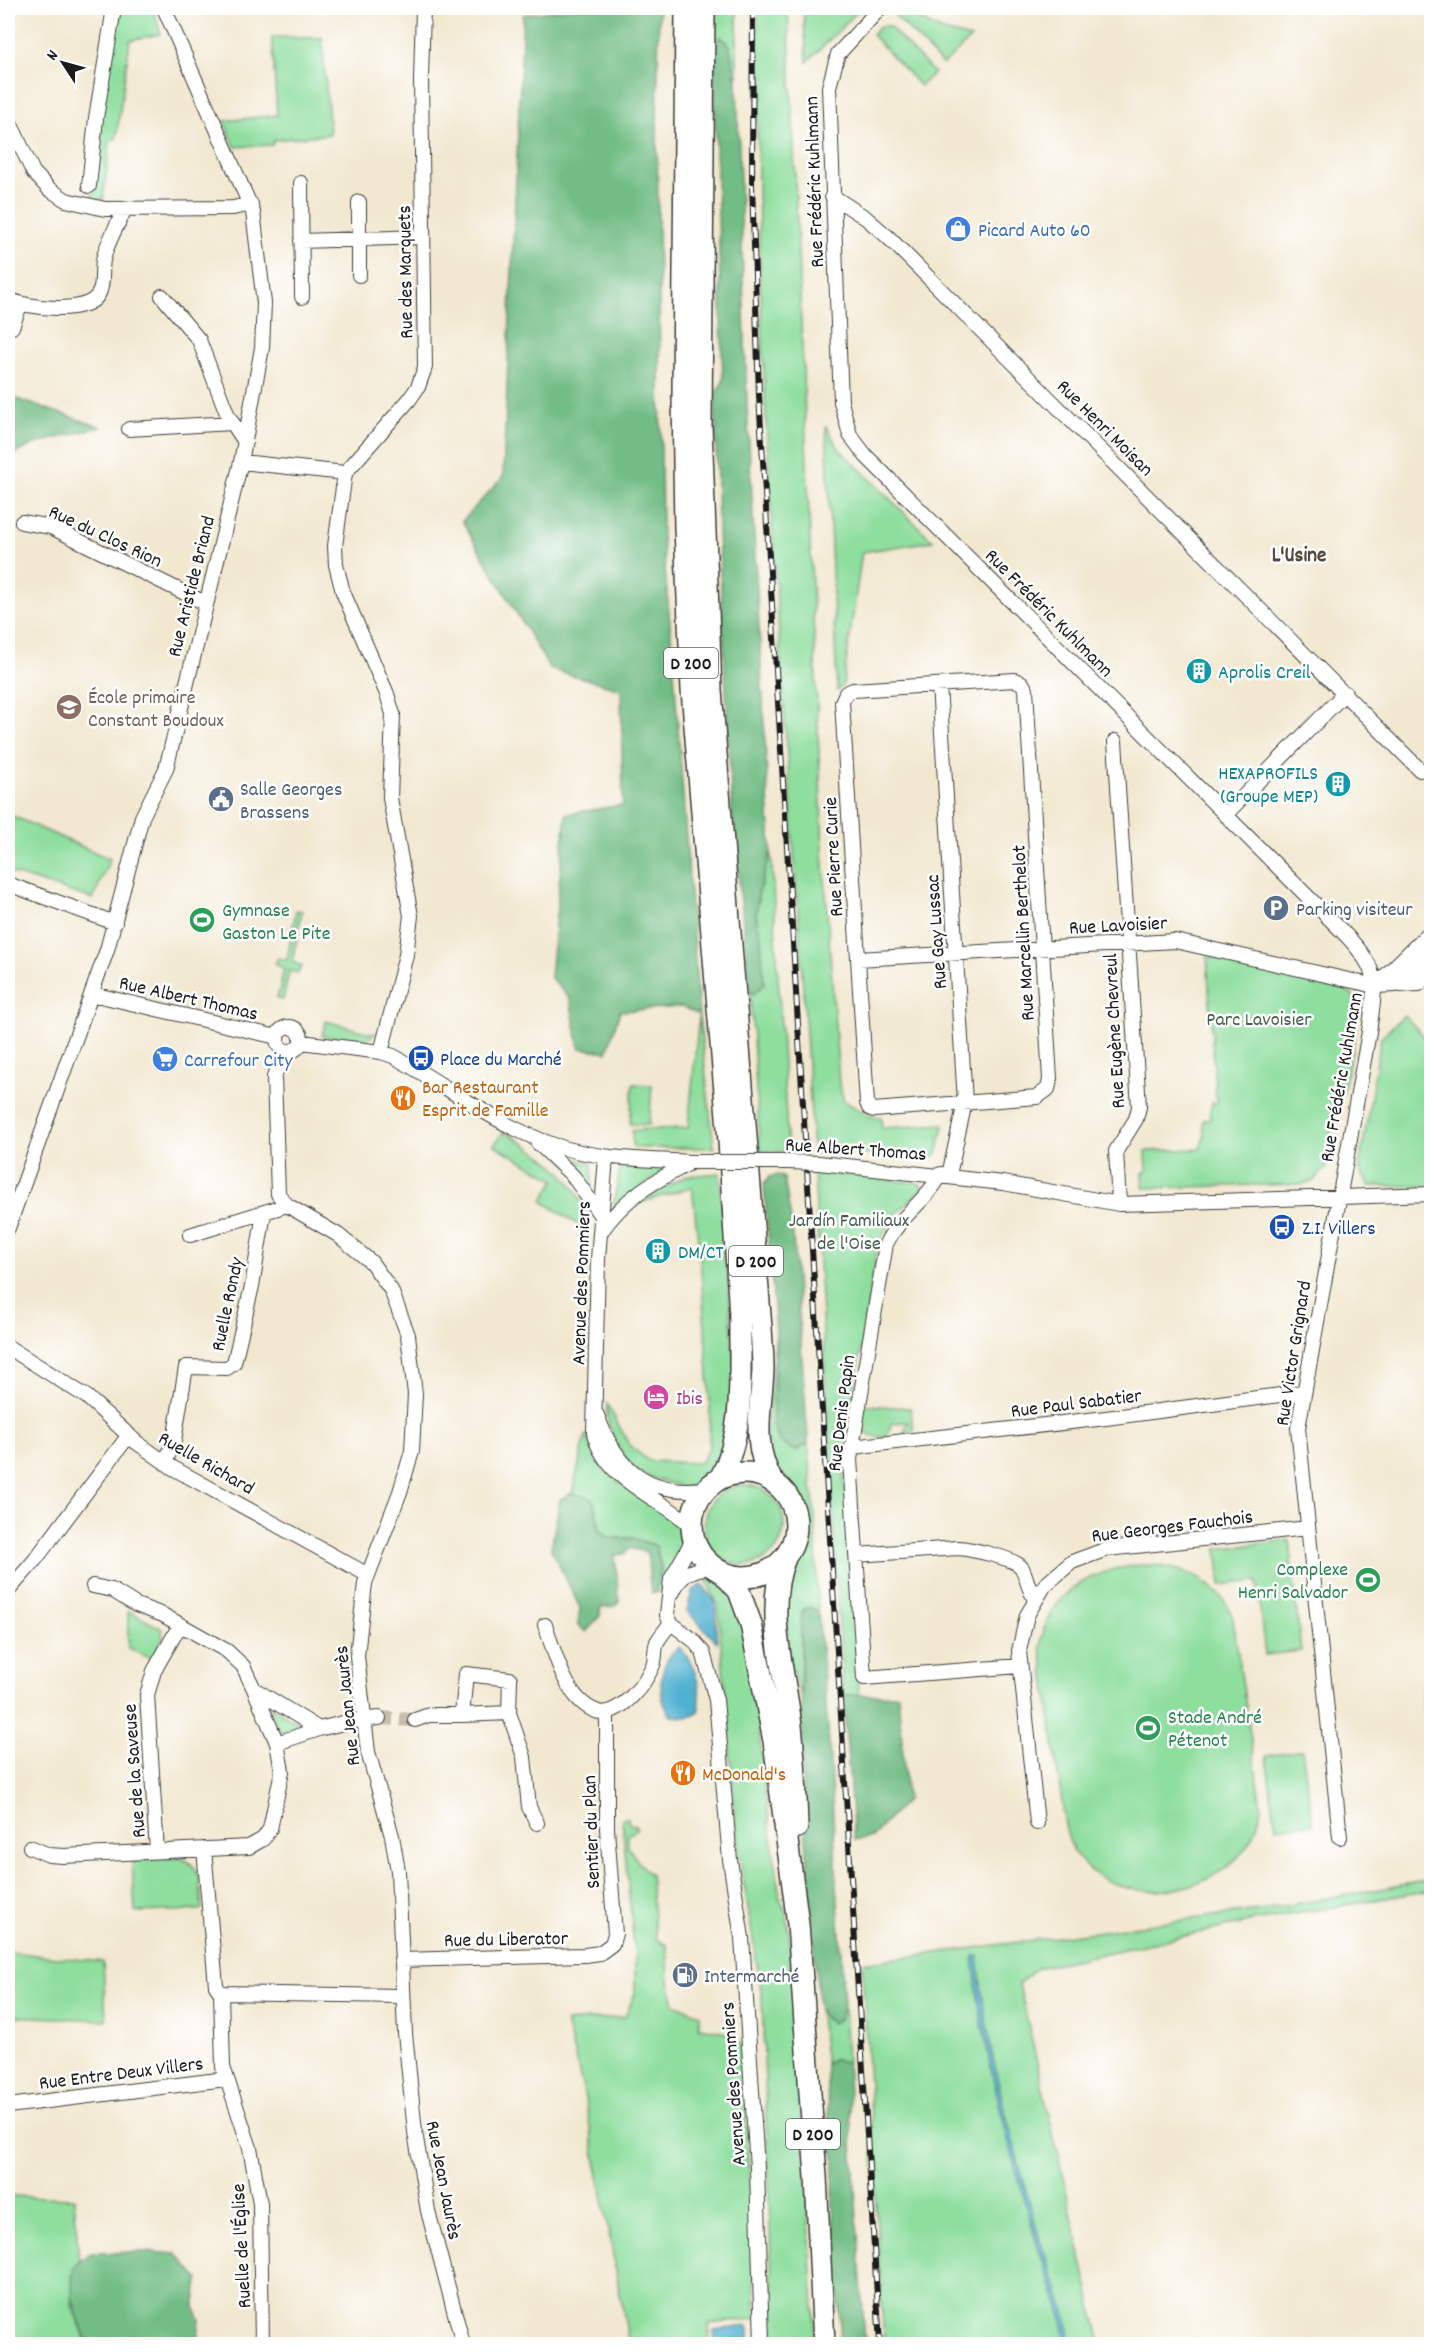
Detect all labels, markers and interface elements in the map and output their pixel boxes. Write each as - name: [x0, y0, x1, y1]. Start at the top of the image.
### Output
- north arrow: [33, 33, 93, 93]
- text: N: [41, 46, 65, 66]
- street label: Rue Frédéric Kuhlmann: [799, 96, 833, 268]
- street label: Rue des Marquets: [392, 205, 422, 339]
- shop icon: Picard Auto 60: [943, 214, 973, 244]
- place label: Picard Auto 60: [978, 218, 1091, 246]
- street label: Rue Henri Moisan: [1049, 374, 1159, 484]
- street label: Rue du Clos Rion: [43, 499, 166, 576]
- street label: Rue Aristide Briand: [162, 513, 224, 660]
- district label: L'Usine: [1272, 542, 1326, 572]
- street label: Rue Frédéric Kuhlmann: [977, 543, 1119, 685]
- road number: D 200: [664, 648, 718, 678]
- building icon: Aprolis Creil: [1184, 656, 1214, 686]
- place label: Aprolis Creil: [1218, 660, 1311, 688]
- place label: École primaire Constant Boudoux: [88, 685, 224, 736]
- school or university icon: École primaire Constant Boudoux: [54, 692, 84, 722]
- place label: HEXAPROFILS (Groupe MEP): [1218, 761, 1318, 812]
- building icon: HEXAPROFILS (Groupe MEP): [1323, 769, 1353, 799]
- place label: Salle Georges Brassens: [240, 777, 342, 828]
- public building icon: Salle Georges Brassens: [206, 784, 236, 814]
- street label: Rue Pierre Curie: [818, 796, 852, 917]
- street label: Rue Marcellin Berthelot: [1006, 844, 1044, 1022]
- street label: Rue Gay Lussac: [920, 873, 956, 990]
- parking icon: Parking visiteur: [1261, 893, 1291, 923]
- place label: Parking visiteur: [1296, 897, 1413, 925]
- place label: Gymnase Gaston Le Pite: [222, 898, 331, 949]
- sports icon: Gymnase Gaston Le Pite: [187, 905, 217, 935]
- street label: Rue Lavoisier: [1068, 910, 1169, 944]
- street label: Rue Eugène Chevreul: [1098, 952, 1134, 1109]
- street label: Rue Albert Thomas: [116, 970, 261, 1030]
- street label: Rue Frédéric Kuhlmann: [1314, 991, 1372, 1165]
- park label: Parc Lavoisier: [1206, 1007, 1312, 1035]
- bus stop icon: Place du Marché: [406, 1043, 436, 1073]
- supermarket icon: Carrefour City: [150, 1044, 180, 1074]
- place label: Place du Marché: [440, 1047, 562, 1075]
- place label: Carrefour City: [184, 1048, 293, 1076]
- place label: Bar Restaurant Esprit de Famille: [422, 1075, 549, 1126]
- restaurant icon: Bar Restaurant Esprit de Famille: [388, 1083, 418, 1113]
- street label: Rue Albert Thomas: [784, 1132, 928, 1170]
- street label: Avenue des Pommiers: [566, 1201, 600, 1366]
- park label: Jardín Familiaux de l'Oise: [789, 1208, 910, 1259]
- bus stop icon: Z.I. Villers: [1267, 1212, 1297, 1242]
- place label: Z.I. Villers: [1302, 1216, 1376, 1244]
- building icon: DM/CT: [643, 1236, 673, 1266]
- place label: DM/CT: [678, 1240, 724, 1268]
- road number: D 200: [729, 1246, 783, 1276]
- street label: Ruelle Rondy: [205, 1254, 253, 1354]
- street label: Rue Victor Grignard: [1270, 1279, 1320, 1428]
- street label: Rue Denis Papin: [822, 1353, 864, 1473]
- hotel icon: Ibis: [641, 1382, 671, 1412]
- street label: Rue Paul Sabatier: [1009, 1383, 1144, 1427]
- place label: Ibis: [676, 1386, 703, 1414]
- street label: Ruelle Richard: [152, 1426, 259, 1503]
- street label: Rue Georges Fauchois: [1090, 1504, 1255, 1552]
- place label: Complexe Henri Salvador: [1238, 1557, 1349, 1608]
- sports icon: Complexe Henri Salvador: [1353, 1565, 1383, 1595]
- street label: Rue Jean Jaurès: [329, 1644, 369, 1767]
- street label: Rue de la Saveuse: [117, 1703, 155, 1839]
- place label: Stade André Pétenot: [1168, 1705, 1262, 1756]
- sports icon: Stade André Pétenot: [1133, 1713, 1163, 1743]
- restaurant icon: McDonald's: [668, 1758, 698, 1788]
- place label: McDonald's: [702, 1762, 786, 1790]
- street label: Sentier du Plan: [577, 1775, 609, 1889]
- street label: Rue du Liberator: [444, 1926, 569, 1956]
- fuel station icon: Intermarché: [670, 1960, 700, 1990]
- place label: Intermarché: [704, 1964, 799, 1992]
- street label: Avenue des Pommiers: [715, 2001, 755, 2167]
- street label: Rue Entre Deux Villers: [38, 2051, 205, 2099]
- street label: Rue Jean Jaurès: [417, 2119, 467, 2243]
- road number: D 200: [786, 2119, 840, 2149]
- street label: Ruelle de l'Église: [226, 2182, 260, 2309]

